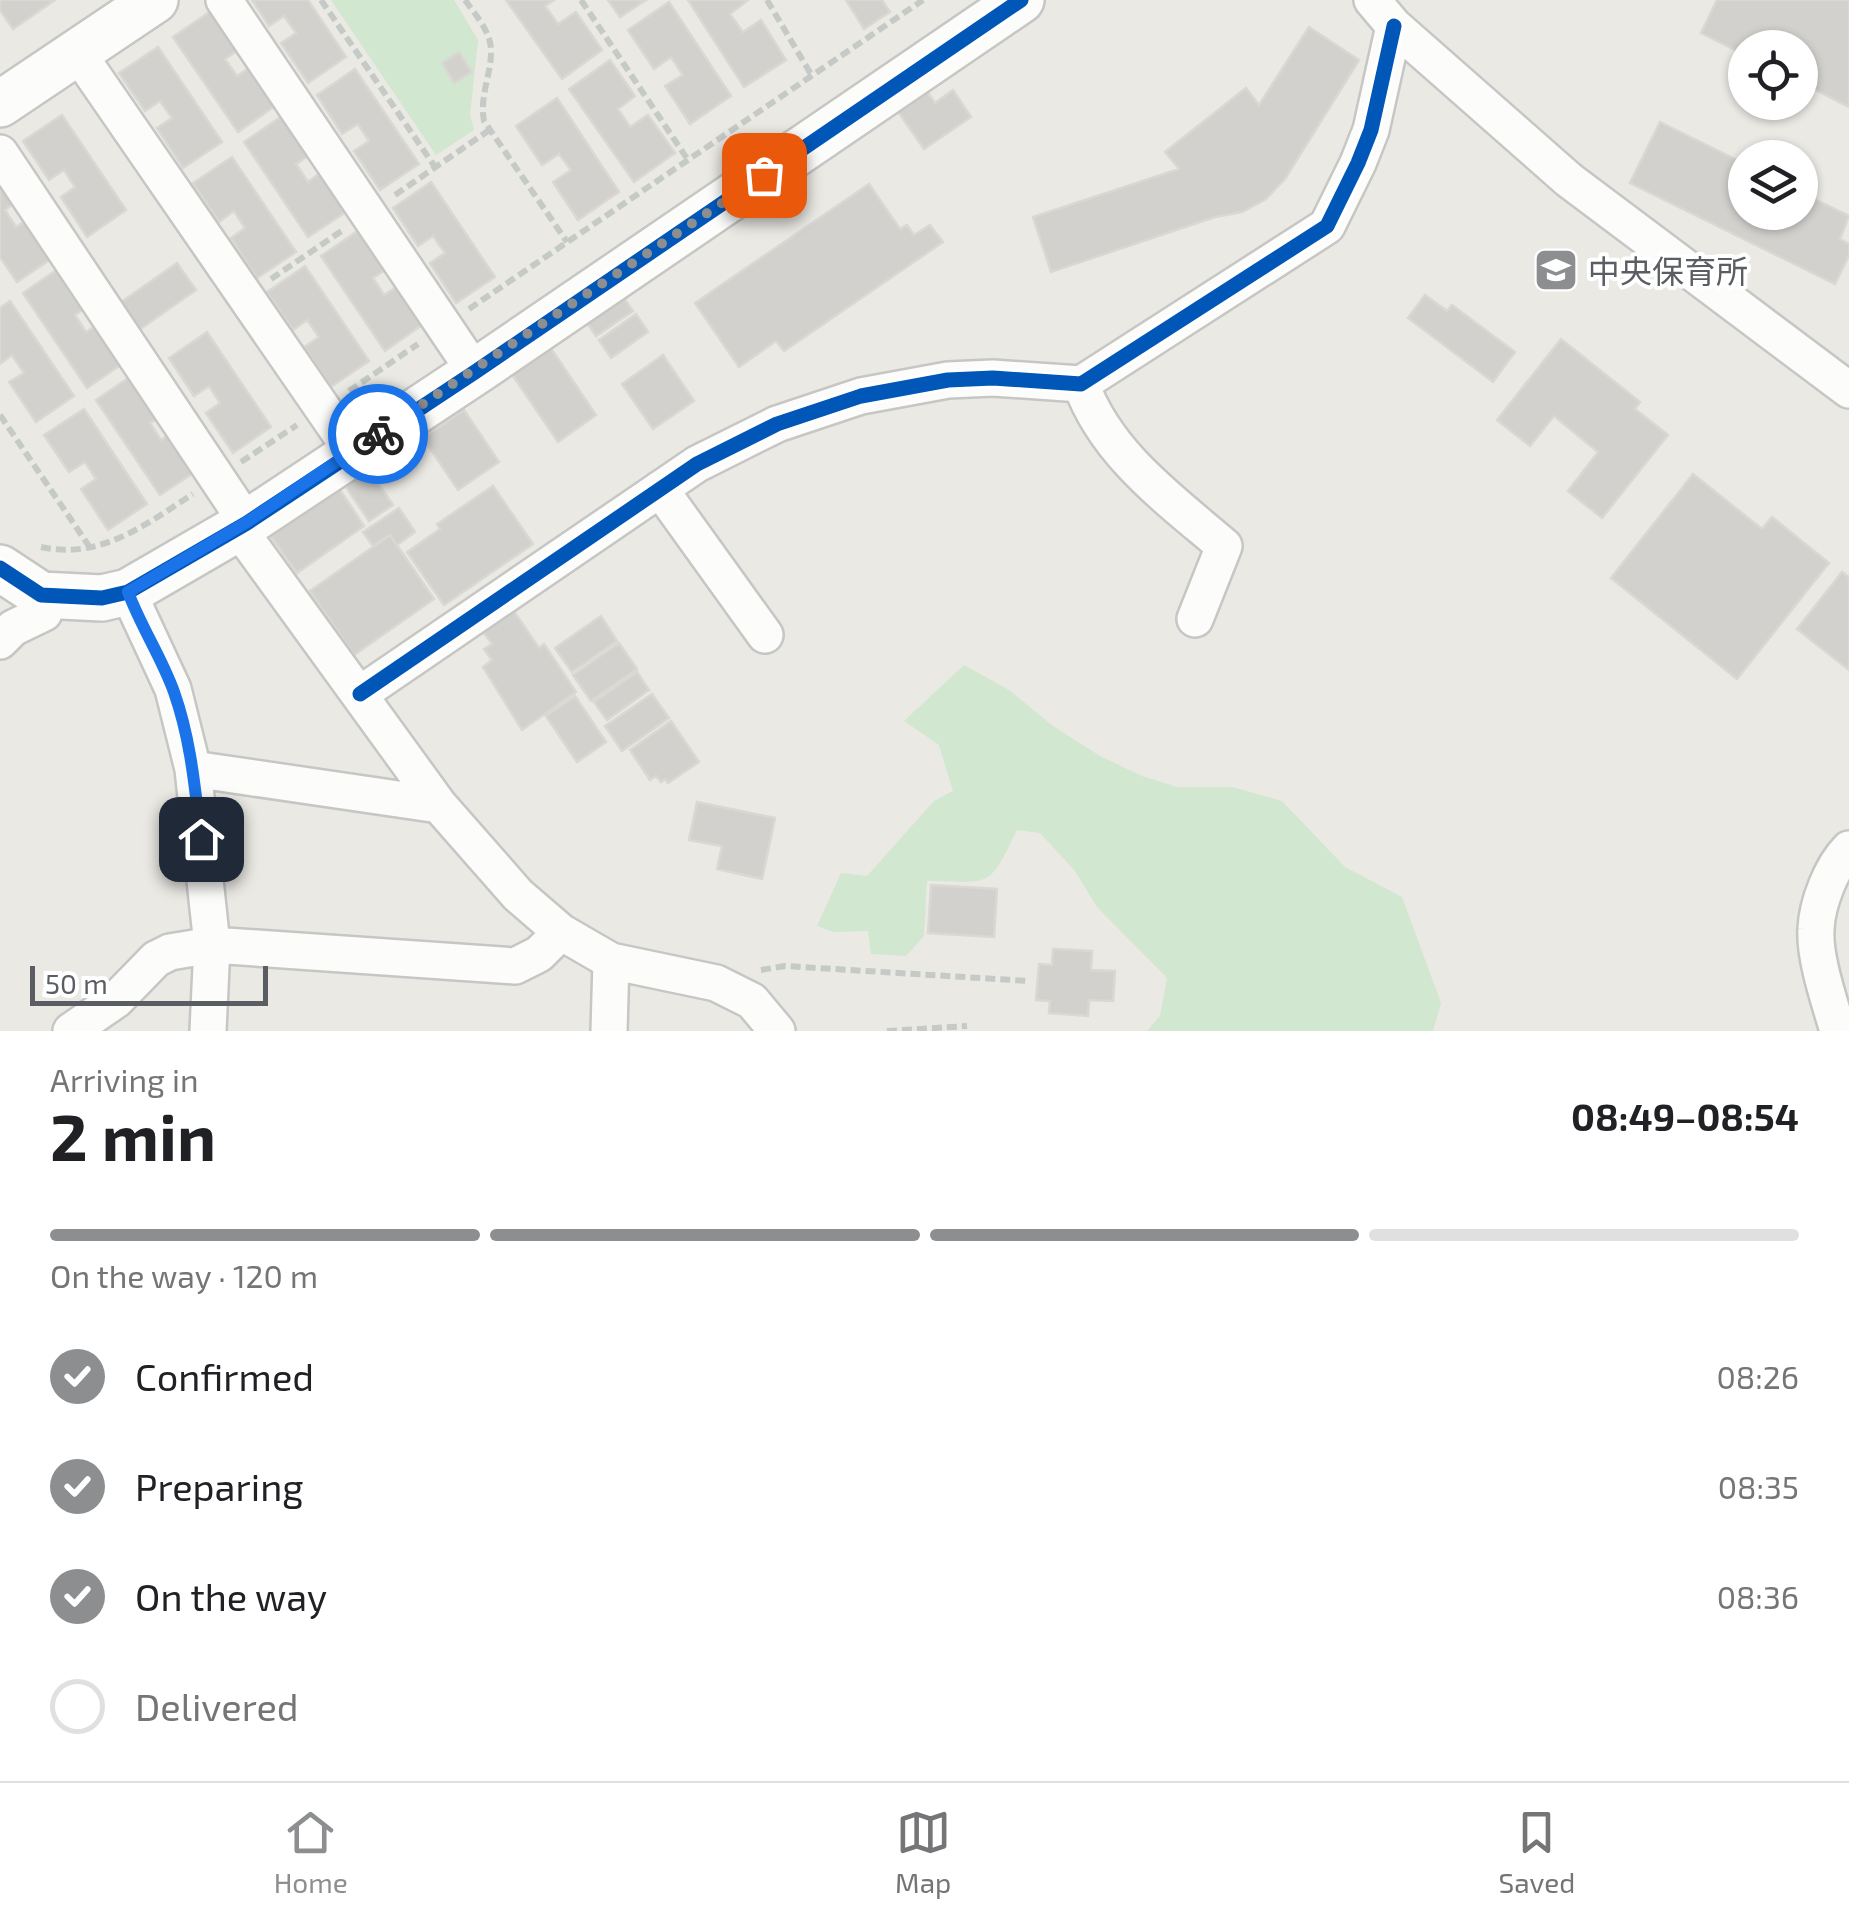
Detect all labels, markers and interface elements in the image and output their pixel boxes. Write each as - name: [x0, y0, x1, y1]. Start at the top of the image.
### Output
- map controls: [1728, 30, 1818, 230]
- button: locate: [1728, 30, 1818, 120]
- pin: [722, 133, 807, 218]
- button: layers: [1728, 140, 1818, 230]
- icon: bag: [737, 148, 792, 203]
- school or university icon: 中央保育所: [1533, 247, 1579, 293]
- place label: 中央保育所: [1588, 251, 1748, 289]
- courier: [328, 384, 428, 484]
- icon: bike: [351, 407, 406, 462]
- pin: [159, 797, 244, 882]
- icon: home: [174, 812, 229, 867]
- scale bar: [30, 961, 268, 1006]
- text: 50 m: [45, 966, 108, 1000]
- text: Arriving in: [50, 1060, 199, 1098]
- text: 08:49–08:54: [1571, 1093, 1799, 1139]
- text: 2 min: [50, 1096, 216, 1174]
- text: On the way · 120 m: [50, 1256, 318, 1294]
- icon: check: [50, 1349, 105, 1404]
- text: Confirmed: [135, 1353, 314, 1399]
- text: 08:26: [1716, 1357, 1799, 1395]
- icon: check: [50, 1459, 105, 1514]
- text: Preparing: [135, 1463, 303, 1509]
- text: 08:35: [1718, 1467, 1799, 1505]
- icon: check: [50, 1569, 105, 1624]
- text: On the way: [135, 1573, 327, 1619]
- text: 08:36: [1717, 1577, 1799, 1615]
- text: Delivered: [135, 1683, 299, 1729]
- tab: Home: [274, 1805, 348, 1899]
- tab: Map: [895, 1805, 951, 1899]
- tab: Saved: [1499, 1805, 1575, 1899]

